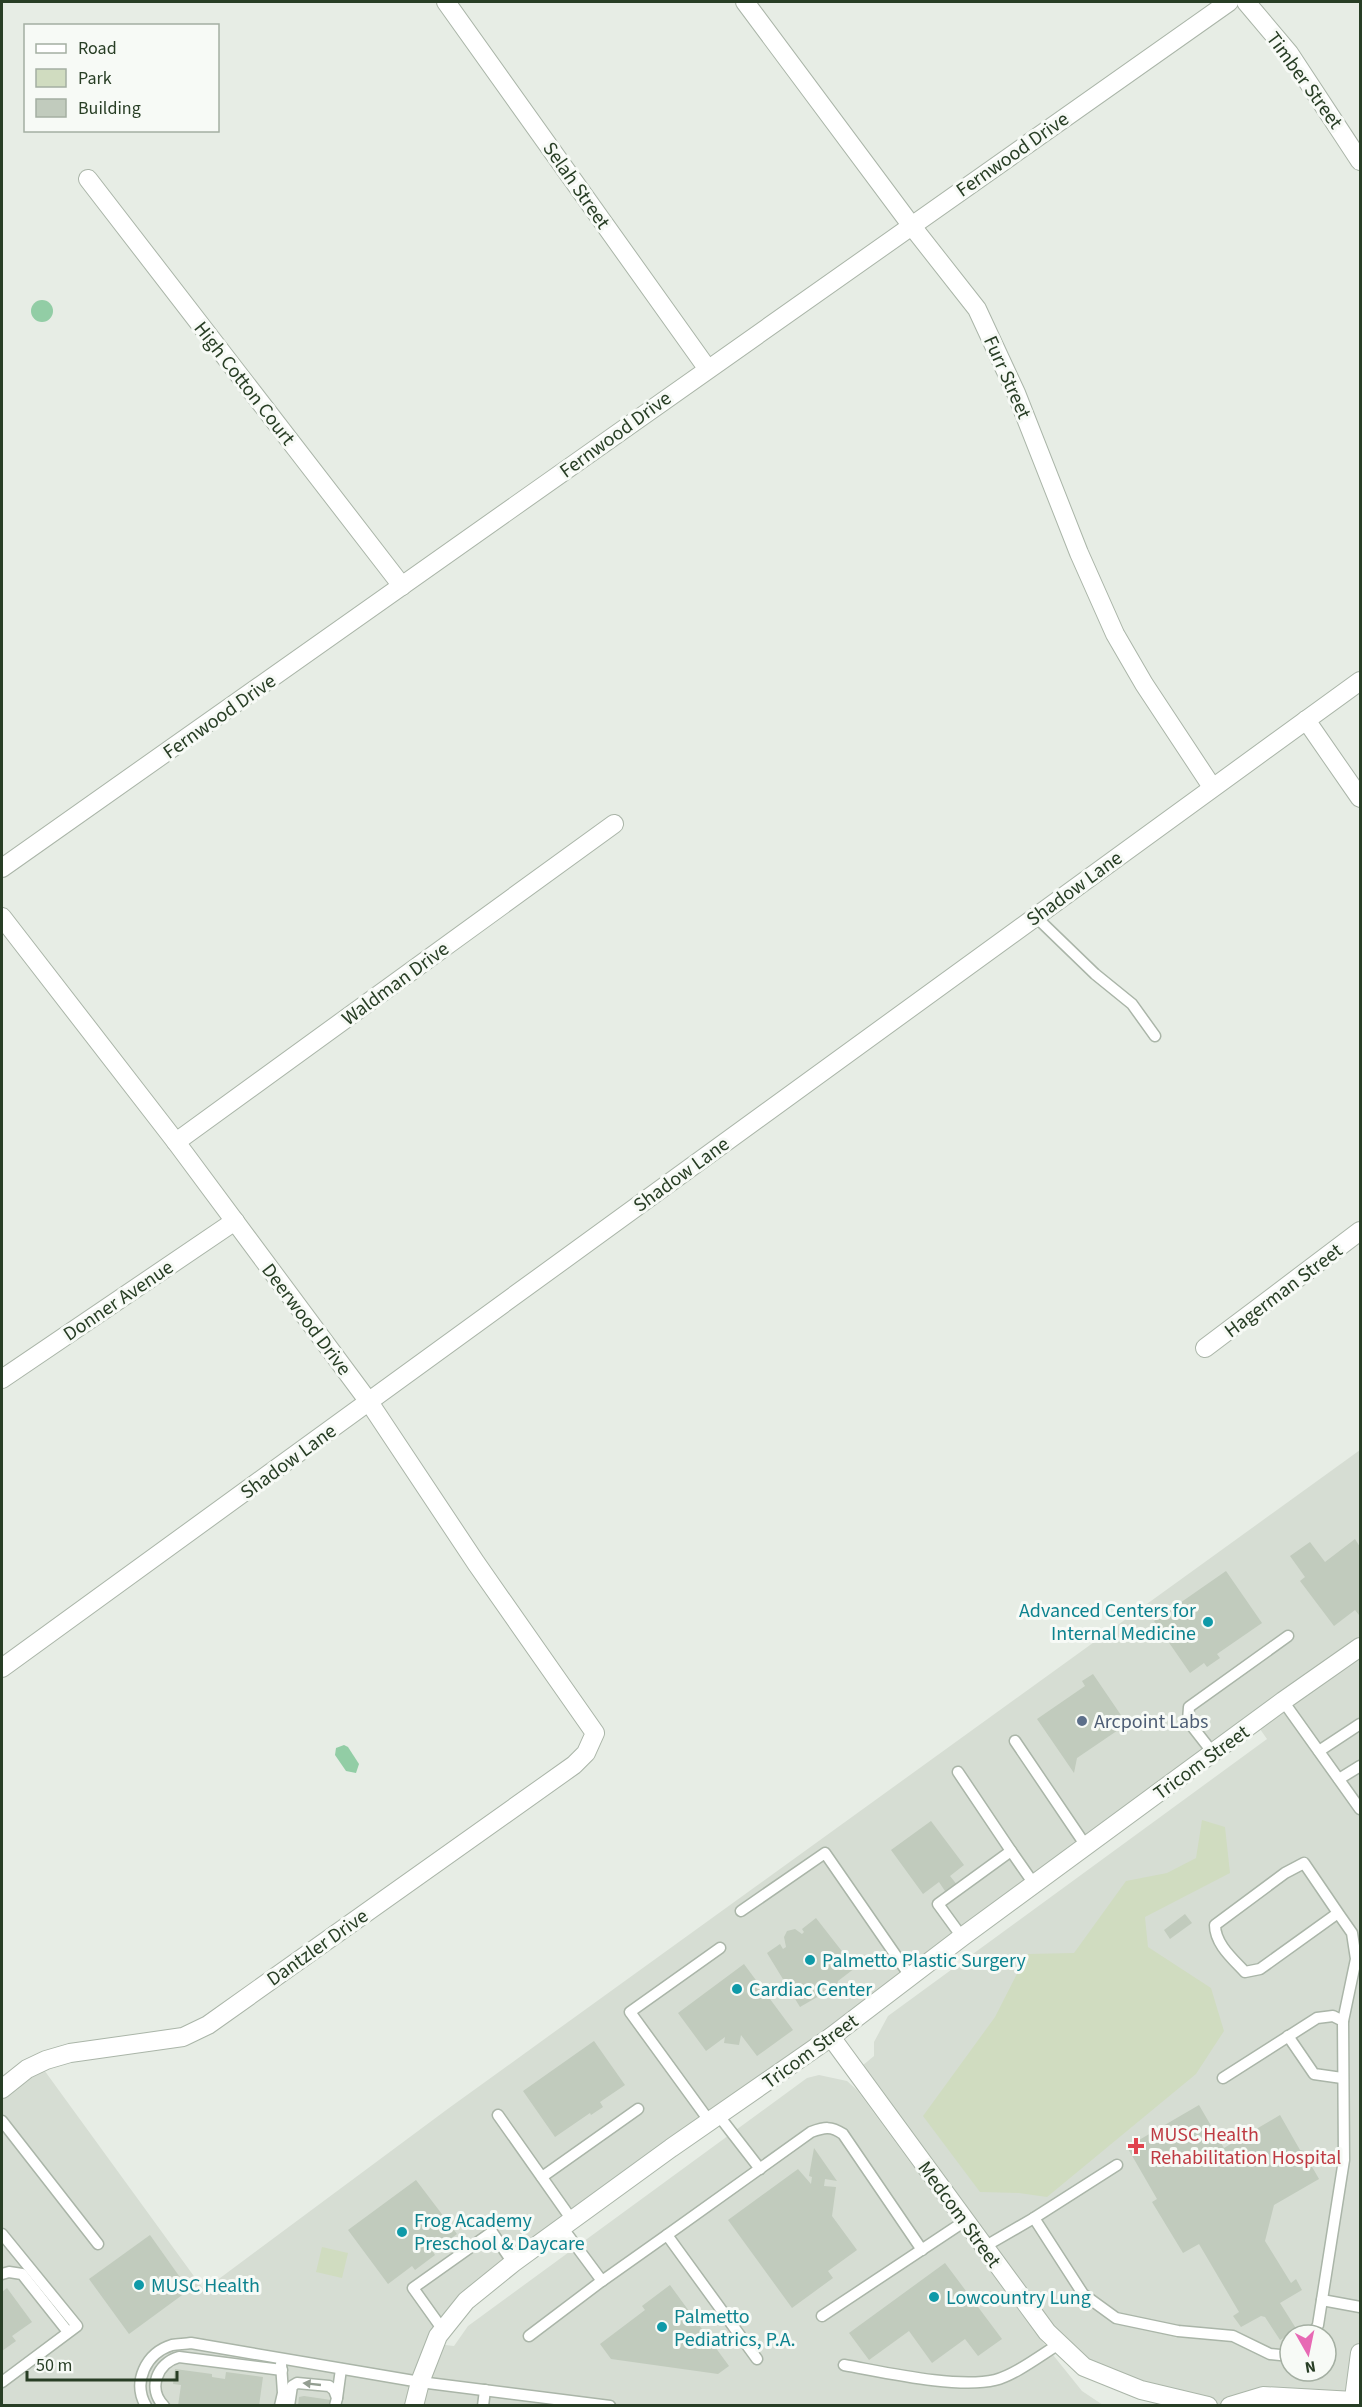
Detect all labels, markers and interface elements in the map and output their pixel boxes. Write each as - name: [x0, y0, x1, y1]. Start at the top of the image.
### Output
- legend: [24, 24, 219, 132]
- street label: Timber Street: [1259, 26, 1349, 135]
- text: Road: [78, 36, 117, 61]
- text: Park: [78, 66, 112, 91]
- text: Building: [78, 96, 141, 121]
- street label: Fernwood Drive: [951, 105, 1075, 204]
- street label: Selah Street: [536, 136, 617, 235]
- street label: High Cotton Court: [187, 316, 302, 452]
- street label: Furr Street: [976, 331, 1038, 424]
- street label: Fernwood Drive: [554, 385, 677, 485]
- street label: Fernwood Drive: [158, 667, 282, 766]
- street label: Shadow Lane: [1021, 844, 1128, 933]
- street label: Waldman Drive: [336, 935, 455, 1032]
- street label: Shadow Lane: [628, 1130, 735, 1219]
- street label: Hagerman Street: [1219, 1237, 1349, 1345]
- street label: Donner Avenue: [58, 1254, 179, 1348]
- street label: Deerwood Drive: [255, 1258, 358, 1382]
- street label: Shadow Lane: [235, 1417, 342, 1506]
- place label: Advanced Centers for Internal Medicine: [1019, 1597, 1196, 1648]
- marker: Advanced Centers for Internal Medicine: [1201, 1615, 1215, 1629]
- place label: Arcpoint Labs: [1094, 1708, 1208, 1736]
- marker: Arcpoint Labs: [1075, 1714, 1089, 1728]
- street label: Tricom Street: [1148, 1718, 1255, 1807]
- street label: Dantzler Drive: [261, 1902, 374, 1993]
- place label: Palmetto Plastic Surgery: [822, 1947, 1026, 1975]
- marker: Palmetto Plastic Surgery: [803, 1953, 817, 1967]
- place label: Cardiac Center: [749, 1976, 872, 2004]
- marker: Cardiac Center: [730, 1982, 744, 1996]
- street label: Tricom Street: [757, 2007, 864, 2096]
- place label: MUSC Health Rehabilitation Hospital: [1150, 2121, 1341, 2172]
- marker: MUSC Health Rehabilitation Hospital: [1127, 2137, 1145, 2155]
- street label: Medcom Street: [911, 2155, 1008, 2274]
- place label: Frog Academy Preschool & Daycare: [414, 2207, 585, 2258]
- marker: Frog Academy Preschool & Daycare: [395, 2225, 409, 2239]
- place label: MUSC Health: [151, 2272, 260, 2300]
- marker: MUSC Health: [132, 2278, 146, 2292]
- place label: Lowcountry Lung: [946, 2284, 1091, 2312]
- marker: Lowcountry Lung: [927, 2290, 941, 2304]
- place label: Palmetto Pediatrics, P.A.: [674, 2303, 796, 2354]
- marker: Palmetto Pediatrics, P.A.: [655, 2320, 669, 2334]
- north arrow: [1278, 2323, 1338, 2383]
- scale bar: [27, 2344, 177, 2382]
- text: 50 m: [36, 2353, 72, 2378]
- text: N: [1303, 2355, 1317, 2379]
- one-way arrow: [302, 2379, 321, 2389]

